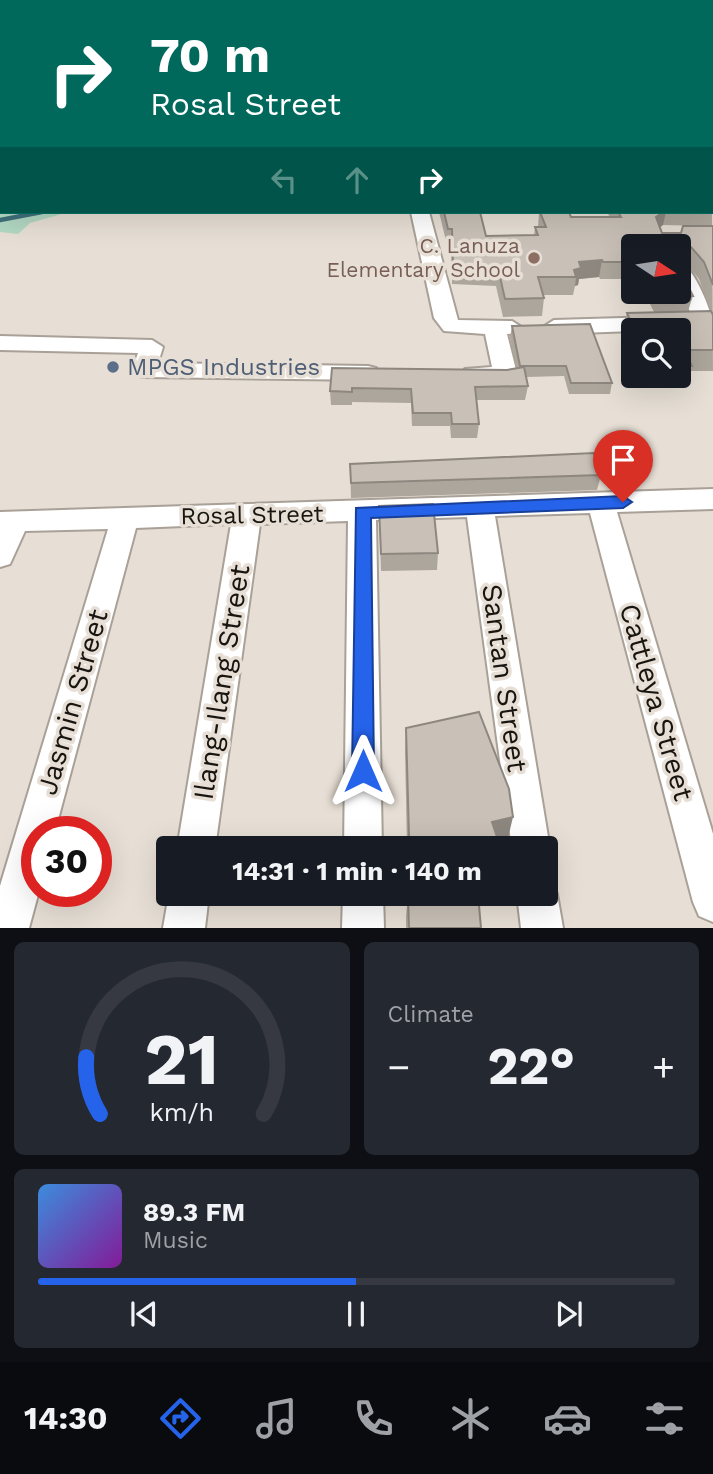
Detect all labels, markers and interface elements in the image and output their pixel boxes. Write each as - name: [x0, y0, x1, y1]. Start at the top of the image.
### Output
- text: 70 m: [150, 26, 270, 84]
- icon: right: [35, 28, 126, 119]
- text: Rosal Street: [150, 85, 341, 123]
- icon: left: [265, 161, 303, 199]
- icon: ahead: [338, 161, 376, 199]
- icon: right: [411, 161, 449, 199]
- place label: C. Lanuza Elementary School: [327, 233, 521, 282]
- north arrow: [621, 234, 691, 304]
- map controls: [621, 234, 691, 388]
- marker: C. Lanuza Elementary School: [526, 250, 542, 266]
- button: search: [621, 318, 691, 388]
- place label: MPGS Industries: [127, 353, 320, 381]
- marker: MPGS Industries: [105, 359, 121, 375]
- pin: [593, 430, 653, 502]
- icon: arrive: [604, 441, 642, 479]
- street label: Rosal Street: [180, 500, 324, 530]
- street label: Ilang-Ilang Street: [187, 562, 256, 802]
- street label: Santan Street: [475, 582, 534, 774]
- street label: Cattleya Street: [613, 600, 700, 805]
- street label: Jasmin Street: [30, 605, 115, 799]
- position arrow: [326, 734, 400, 808]
- speed limit sign: 30: [21, 816, 112, 907]
- text: 14:31 · 1 min · 140 m: [232, 856, 482, 886]
- text: Climate: [388, 1001, 474, 1028]
- text: 21: [144, 1017, 219, 1103]
- text: 22°: [487, 1036, 575, 1097]
- text: −: [388, 1045, 410, 1089]
- text: +: [652, 1045, 675, 1089]
- text: km/h: [150, 1098, 214, 1127]
- text: 89.3 FM: [143, 1197, 245, 1227]
- text: Music: [143, 1227, 208, 1254]
- icon: previous: [125, 1295, 163, 1333]
- icon: pause: [337, 1295, 375, 1333]
- icon: next: [550, 1295, 588, 1333]
- icon: directions: [156, 1394, 205, 1443]
- icon: music: [252, 1394, 301, 1443]
- icon: phone: [349, 1394, 398, 1443]
- icon: climate: [446, 1394, 495, 1443]
- icon: car: [543, 1394, 592, 1443]
- icon: filters: [640, 1394, 689, 1443]
- text: 14:30: [24, 1399, 108, 1437]

